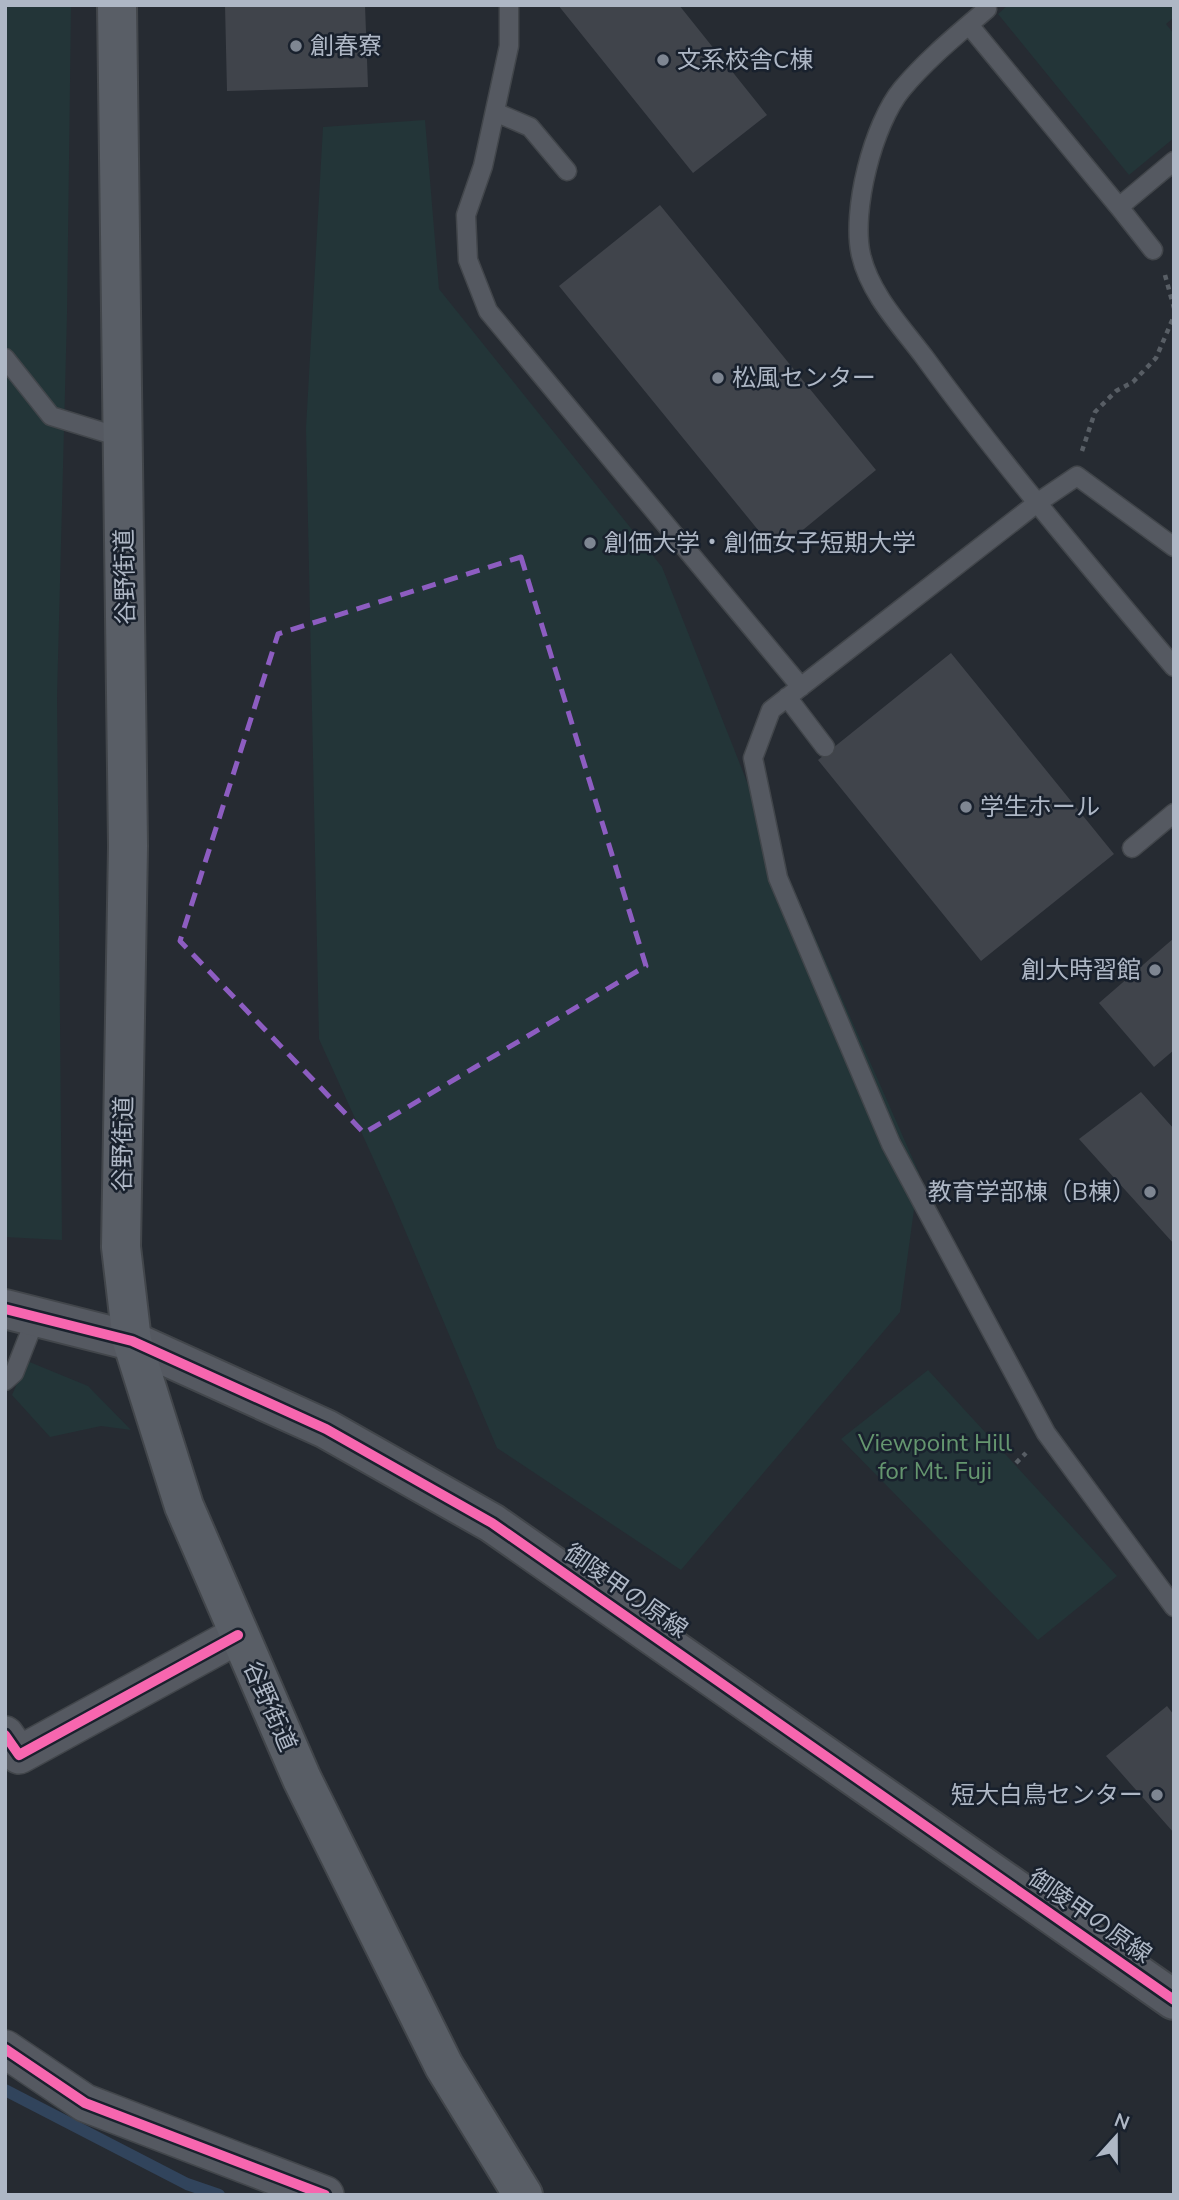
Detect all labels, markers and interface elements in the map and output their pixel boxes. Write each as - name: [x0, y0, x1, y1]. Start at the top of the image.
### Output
- place label: 創春寮: [310, 30, 382, 62]
- marker: 創春寮: [288, 38, 304, 54]
- place label: 文系校舎C棟: [677, 44, 813, 76]
- marker: 文系校舎C棟: [655, 52, 671, 68]
- place label: 松風センター: [732, 362, 876, 394]
- marker: 松風センター: [710, 370, 726, 386]
- place label: 創価大学・創価女子短期大学: [604, 527, 916, 559]
- street label: 谷野街道: [108, 529, 142, 625]
- marker: 創価大学・創価女子短期大学: [582, 535, 598, 551]
- place label: 学生ホール: [980, 791, 1100, 823]
- marker: 学生ホール: [958, 799, 974, 815]
- place label: 創大時習館: [1021, 954, 1141, 986]
- marker: 創大時習館: [1147, 962, 1163, 978]
- street label: 谷野街道: [106, 1096, 140, 1192]
- place label: 教育学部棟（B棟）: [928, 1176, 1136, 1208]
- marker: 教育学部棟（B棟）: [1142, 1184, 1158, 1200]
- park label: Viewpoint Hill for Mt. Fuji: [857, 1427, 1012, 1487]
- street label: 御陵甲の原線: [558, 1537, 694, 1645]
- street label: 谷野街道: [236, 1656, 304, 1756]
- place label: 短大白鳥センター: [951, 1779, 1143, 1811]
- marker: 短大白鳥センター: [1149, 1787, 1165, 1803]
- street label: 御陵甲の原線: [1022, 1862, 1158, 1970]
- north arrow: [1081, 2102, 1151, 2172]
- text: N: [1110, 2107, 1133, 2137]

